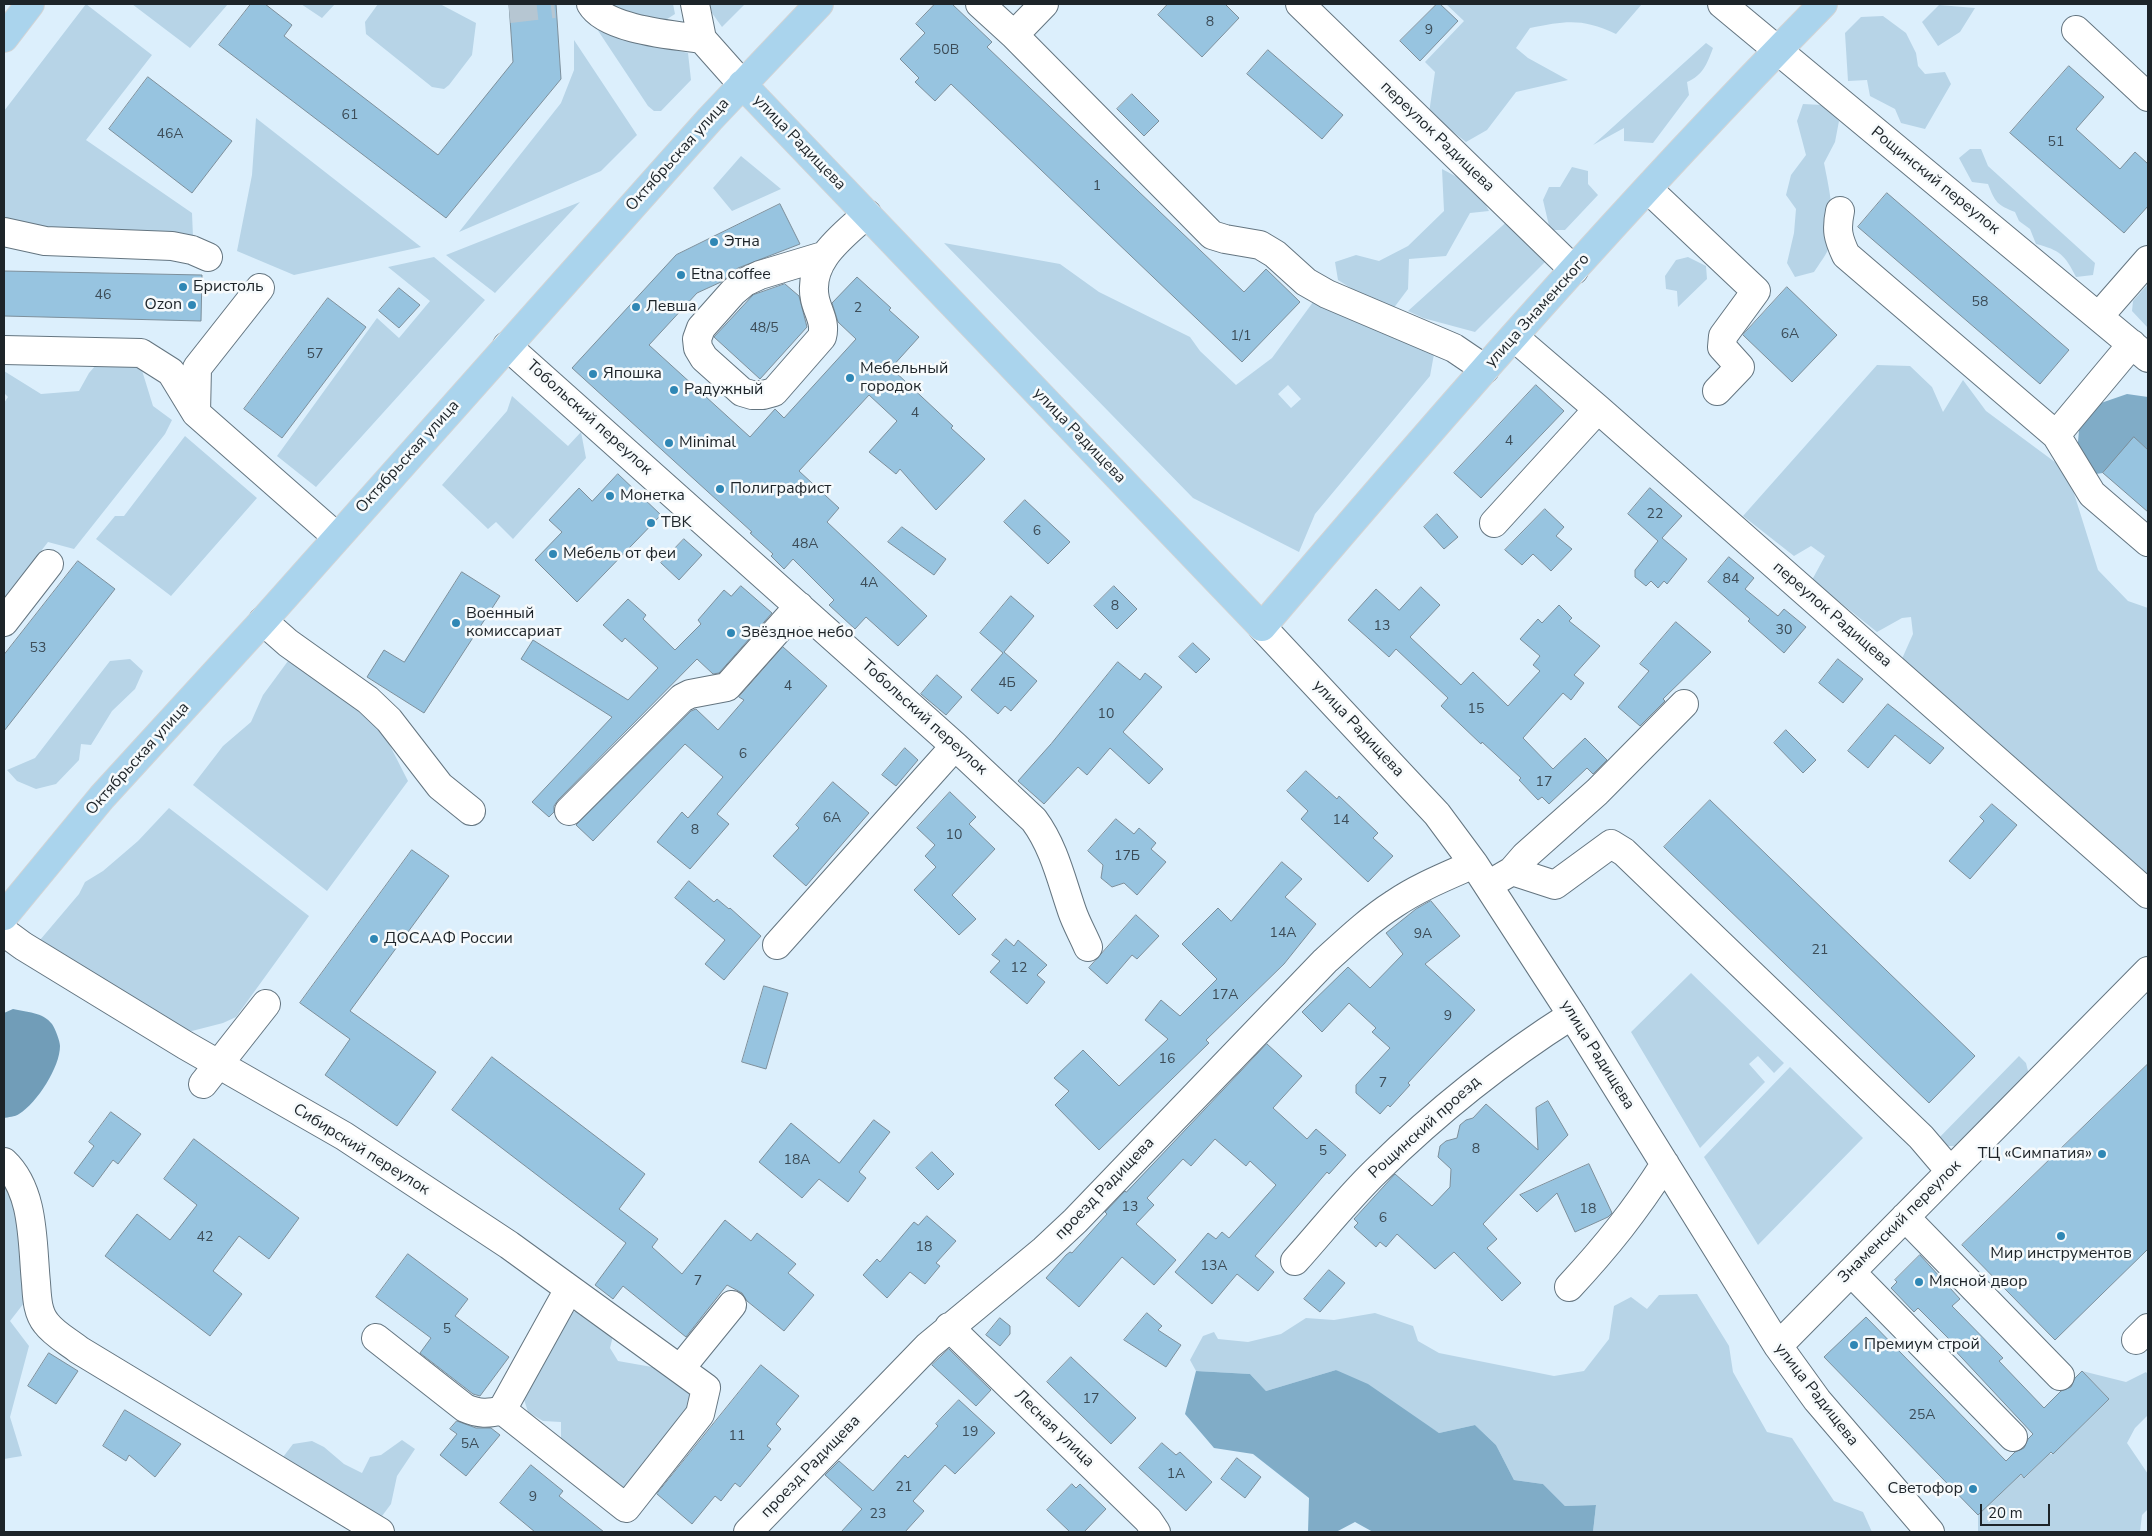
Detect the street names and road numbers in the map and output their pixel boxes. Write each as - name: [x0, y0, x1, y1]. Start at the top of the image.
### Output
- street label: переулок Радищева: [1376, 78, 1498, 196]
- street label: улица Радищева: [749, 91, 849, 195]
- street label: Октябрьская улица: [622, 95, 734, 215]
- street label: Рощинский переулок: [1867, 123, 2003, 239]
- street label: улица Знаменского: [1482, 250, 1594, 372]
- street label: Тобольский переулок: [522, 356, 656, 480]
- street label: улица Радищева: [1029, 384, 1129, 488]
- street label: Октябрьская улица: [352, 397, 464, 517]
- street label: переулок Радищева: [1769, 558, 1895, 672]
- street label: Тобольский переулок: [857, 656, 991, 780]
- street label: улица Радищева: [1308, 677, 1408, 781]
- street label: Октябрьская улица: [82, 699, 194, 819]
- street label: улица Радищева: [1556, 997, 1638, 1113]
- street label: Рощинский проезд: [1365, 1073, 1485, 1183]
- street label: Сибирский переулок: [289, 1100, 433, 1200]
- street label: проезд Радищева: [1051, 1134, 1159, 1244]
- street label: Знаменский переулок: [1834, 1156, 1966, 1288]
- street label: улица Радищева: [1770, 1340, 1862, 1450]
- street label: Лесная улица: [1010, 1386, 1098, 1472]
- street label: проезд Радищева: [757, 1412, 865, 1522]

